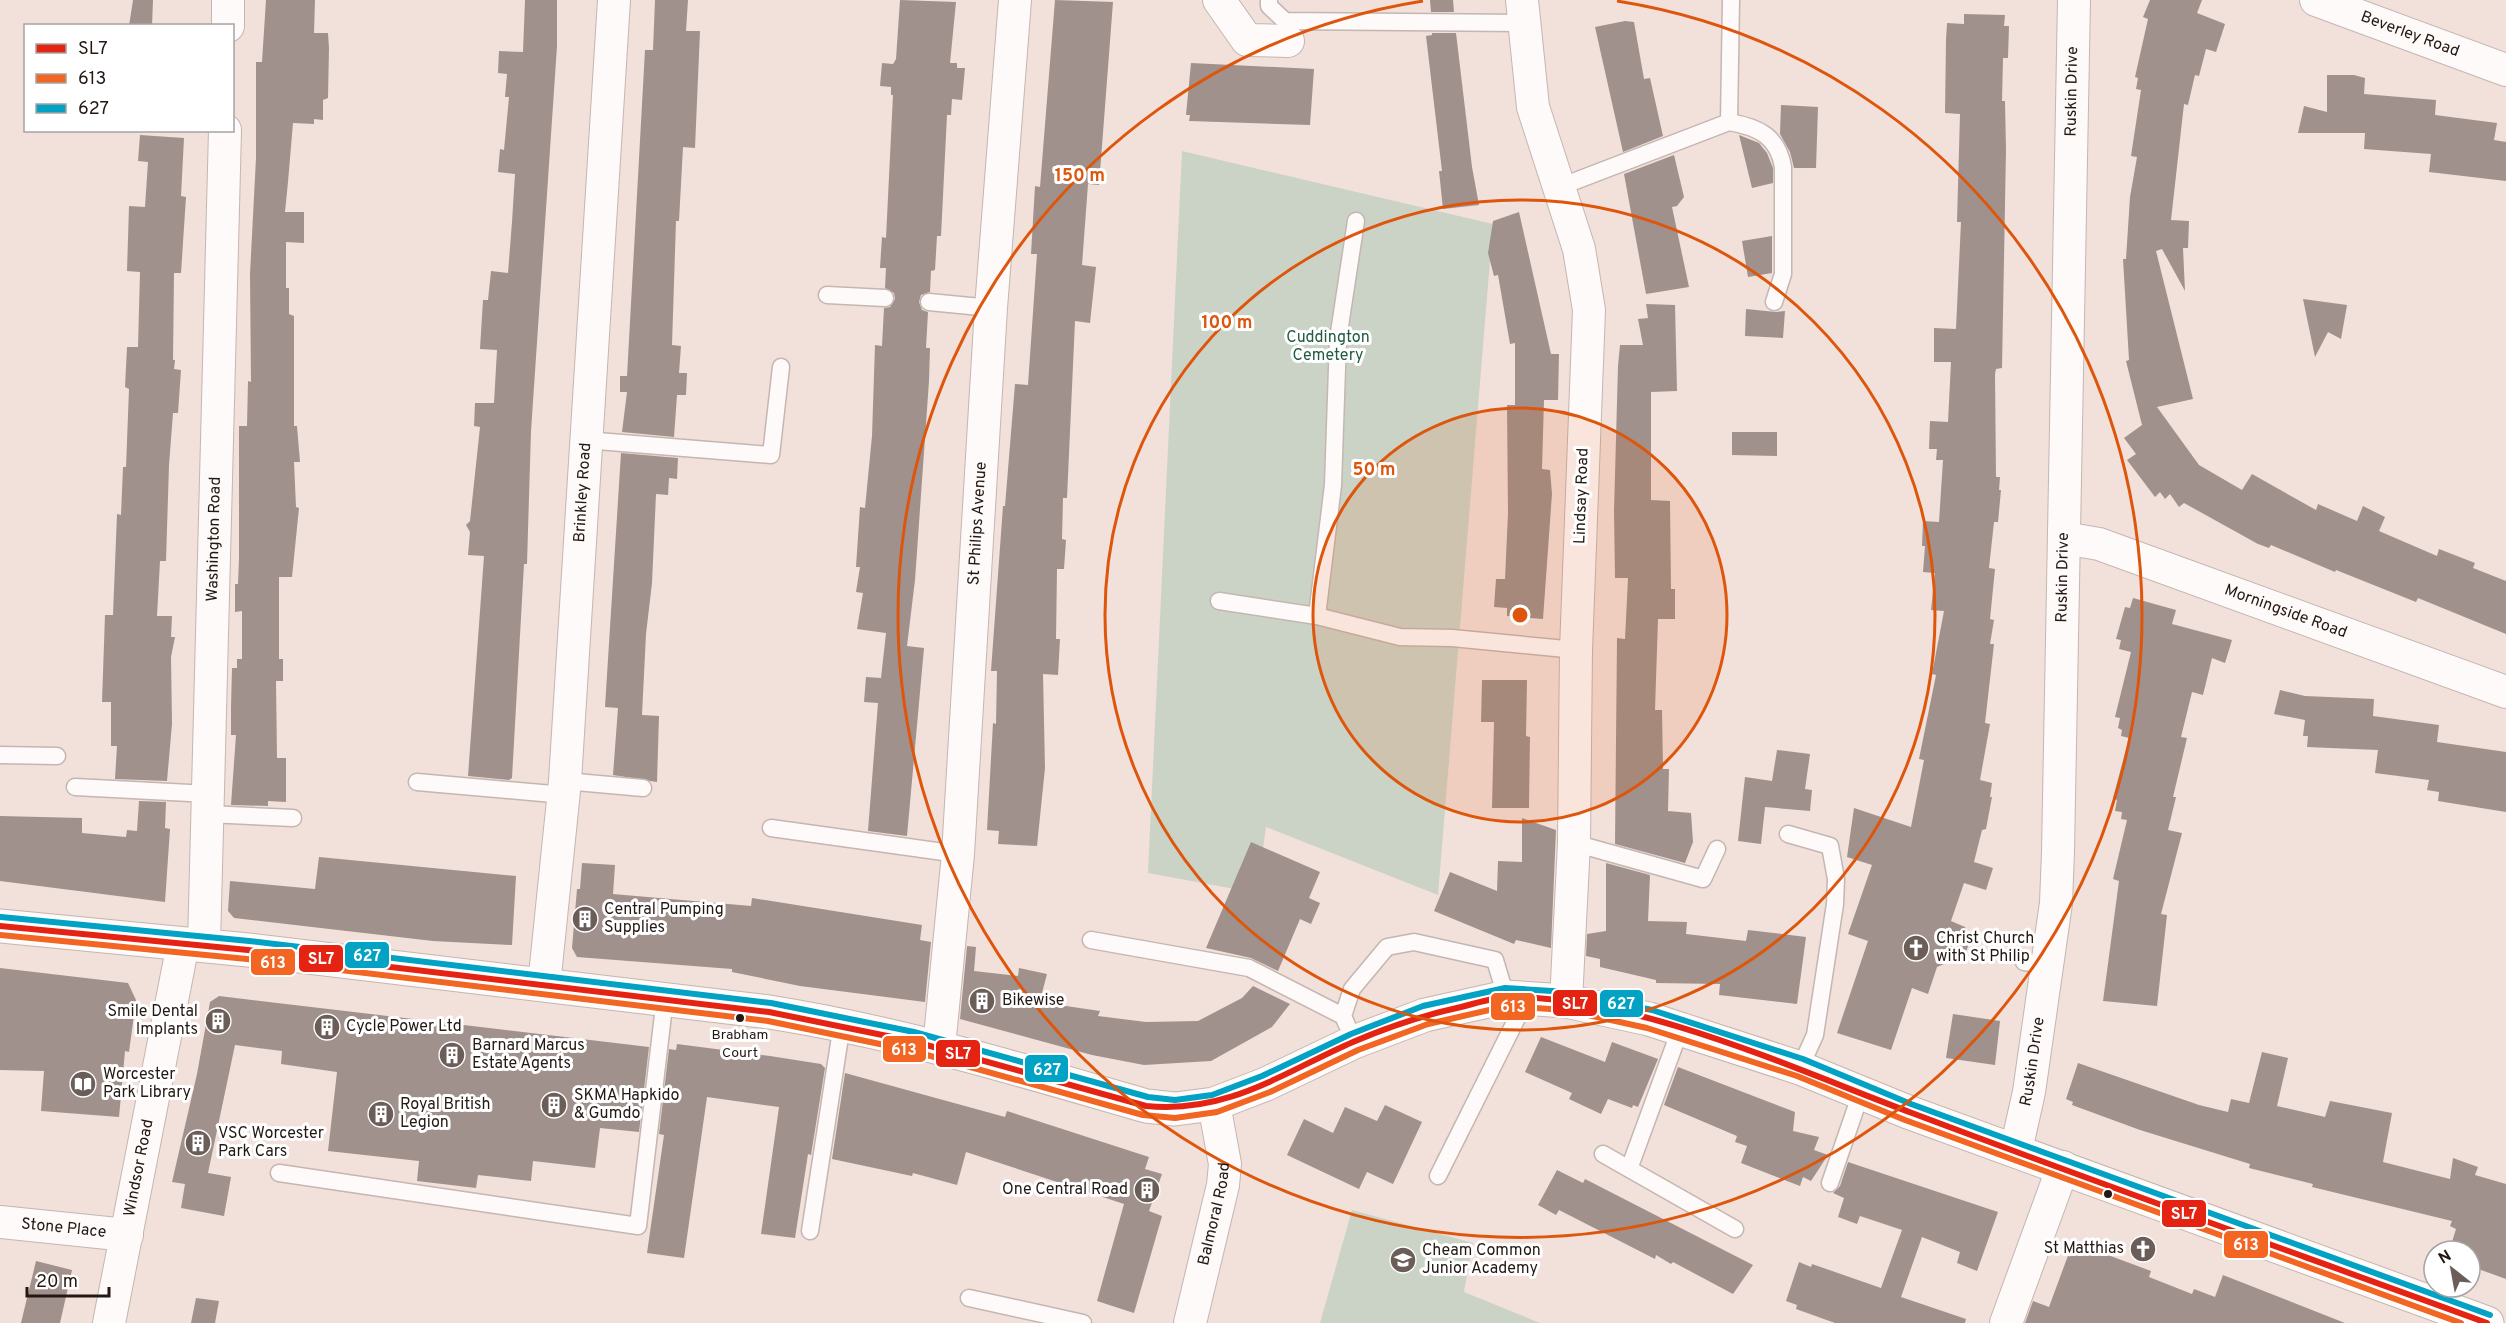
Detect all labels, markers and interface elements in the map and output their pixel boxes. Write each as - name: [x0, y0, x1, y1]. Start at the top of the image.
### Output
- street label: Beverley Road: [2358, 7, 2462, 62]
- legend: [24, 24, 234, 132]
- text: SL7: [78, 38, 108, 61]
- street label: Ruskin Drive: [2061, 46, 2083, 137]
- text: 613: [78, 68, 106, 91]
- text: 627: [78, 98, 109, 121]
- text: 150 m: [1055, 165, 1105, 188]
- text: 100 m: [1201, 312, 1253, 335]
- park label: Cuddington Cemetery: [1286, 328, 1370, 366]
- street label: Brinkley Road: [570, 442, 596, 543]
- street label: Lindsay Road: [1570, 448, 1594, 544]
- text: 50 m: [1352, 459, 1396, 482]
- street label: St Philips Avenue: [964, 461, 992, 586]
- street label: Washington Road: [203, 476, 226, 602]
- street label: Ruskin Drive: [2052, 532, 2074, 623]
- street label: Morningside Road: [2221, 580, 2350, 643]
- centre of rings: [1510, 605, 1530, 625]
- place label: Central Pumping Supplies: [604, 900, 724, 938]
- building icon: Central Pumping Supplies: [570, 904, 600, 934]
- place label: Christ Church with St Philip: [1936, 929, 2034, 967]
- church icon: Christ Church with St Philip: [1901, 933, 1931, 963]
- line badge: 627: [344, 941, 390, 969]
- line badge: SL7: [298, 944, 344, 973]
- text: 627: [353, 947, 381, 967]
- line badge: 613: [250, 948, 296, 976]
- text: SL7: [308, 950, 334, 970]
- text: 613: [260, 954, 286, 974]
- building icon: Bikewise: [967, 986, 997, 1016]
- line badge: SL7: [1552, 989, 1598, 1017]
- line badge: 627: [1599, 989, 1644, 1018]
- place label: Bikewise: [1002, 991, 1064, 1011]
- line badge: 613: [1490, 992, 1536, 1021]
- text: SL7: [1562, 995, 1588, 1015]
- text: 627: [1607, 995, 1635, 1015]
- text: 613: [1500, 998, 1526, 1018]
- place label: Smile Dental Implants: [107, 1002, 198, 1040]
- building icon: Smile Dental Implants: [203, 1006, 233, 1036]
- building icon: Cycle Power Ltd: [312, 1012, 342, 1042]
- marker: Brabham Court: [734, 1012, 746, 1024]
- street label: Ruskin Drive: [2016, 1016, 2050, 1108]
- place label: Cycle Power Ltd: [346, 1017, 462, 1037]
- place label: Brabham Court: [712, 1027, 768, 1062]
- line badge: 613: [882, 1035, 927, 1063]
- place label: Barnard Marcus Estate Agents: [472, 1036, 585, 1074]
- line badge: SL7: [935, 1039, 981, 1068]
- building icon: Barnard Marcus Estate Agents: [437, 1040, 467, 1070]
- text: 613: [891, 1041, 917, 1061]
- text: SL7: [945, 1045, 971, 1065]
- line badge: 627: [1024, 1054, 1069, 1083]
- text: 627: [1033, 1061, 1061, 1081]
- place label: Worcester Park Library: [103, 1065, 191, 1103]
- library icon: Worcester Park Library: [68, 1069, 98, 1099]
- place label: SKMA Hapkido & Gumdo: [574, 1086, 680, 1124]
- building icon: SKMA Hapkido & Gumdo: [539, 1090, 569, 1120]
- place label: Royal British Legion: [400, 1095, 491, 1133]
- building icon: Royal British Legion: [366, 1099, 396, 1129]
- street label: Windsor Road: [120, 1117, 159, 1218]
- place label: VSC Worcester Park Cars: [218, 1124, 324, 1162]
- building icon: VSC Worcester Park Cars: [183, 1128, 213, 1158]
- street label: Balmoral Road: [1194, 1161, 1235, 1268]
- building icon: One Central Road: [1132, 1175, 1162, 1205]
- place label: One Central Road: [1002, 1180, 1128, 1200]
- unlabelled marker: [2102, 1188, 2114, 1200]
- line badge: SL7: [2161, 1199, 2207, 1228]
- text: SL7: [2171, 1205, 2197, 1225]
- street label: Stone Place: [20, 1214, 107, 1243]
- line badge: 613: [2223, 1230, 2269, 1259]
- church icon: St Matthias: [2128, 1234, 2158, 1264]
- text: 613: [2233, 1236, 2259, 1256]
- place label: St Matthias: [2044, 1239, 2124, 1259]
- north arrow: [2422, 1239, 2482, 1299]
- place label: Cheam Common Junior Academy: [1422, 1241, 1541, 1279]
- school or university icon: Cheam Common Junior Academy: [1388, 1245, 1418, 1275]
- text: N: [2435, 1246, 2455, 1269]
- scale bar: [27, 1260, 110, 1298]
- text: 20 m: [36, 1271, 78, 1294]

